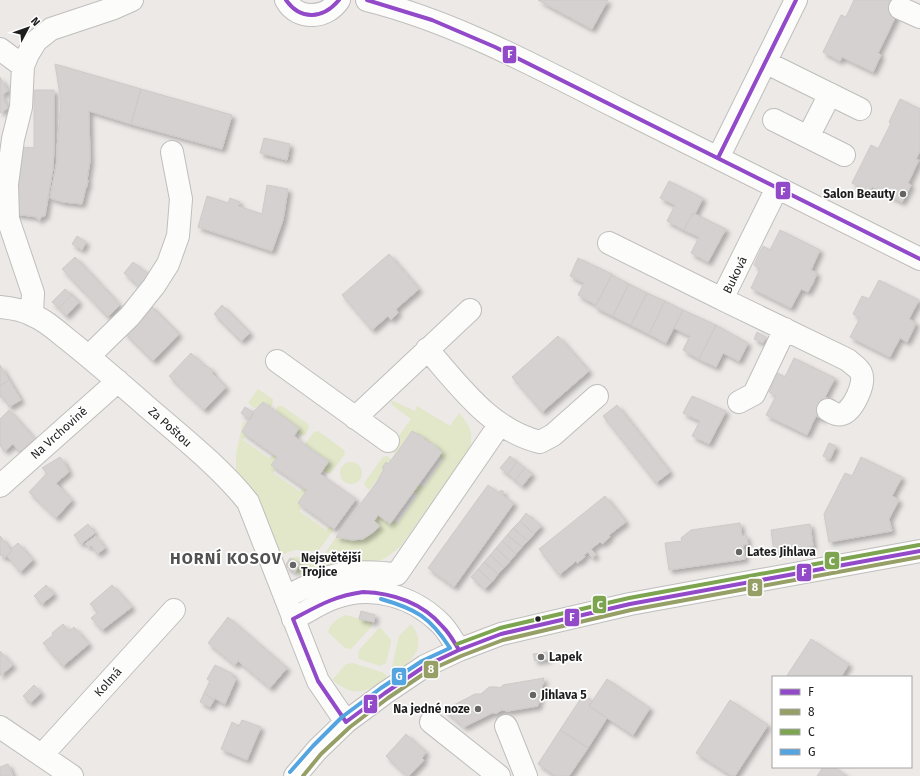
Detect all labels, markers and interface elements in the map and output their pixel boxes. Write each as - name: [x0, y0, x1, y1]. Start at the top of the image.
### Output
- north arrow: [8, 8, 48, 48]
- text: N: [28, 15, 42, 29]
- line badge: F: [502, 45, 517, 64]
- text: F: [507, 48, 513, 61]
- line badge: F: [775, 181, 791, 200]
- text: F: [780, 185, 786, 198]
- place label: Salon Beauty: [823, 187, 896, 201]
- marker: Salon Beauty: [898, 189, 908, 199]
- street label: Buková: [720, 254, 750, 296]
- street label: Na Vrchovině: [28, 404, 90, 462]
- street label: Za Poštou: [146, 404, 194, 450]
- place label: Lates Jihlava: [747, 545, 816, 559]
- marker: Lates Jihlava: [734, 547, 744, 557]
- district label: HORNÍ KOSOV: [170, 548, 282, 568]
- place label: Nejsvětější Trojice: [301, 551, 361, 579]
- line badge: C: [824, 551, 840, 570]
- text: C: [829, 555, 836, 568]
- marker: Nejsvětější Trojice: [288, 560, 298, 570]
- line badge: F: [796, 563, 812, 582]
- text: F: [801, 566, 807, 579]
- line badge: 8: [747, 578, 763, 597]
- text: 8: [752, 581, 759, 594]
- line badge: C: [592, 595, 607, 614]
- text: C: [597, 599, 604, 612]
- line badge: F: [564, 608, 580, 627]
- text: F: [569, 611, 575, 624]
- unlabelled marker: [533, 614, 543, 624]
- place label: Lapek: [549, 650, 582, 664]
- marker: Lapek: [536, 652, 546, 662]
- line badge: 8: [423, 660, 439, 679]
- text: 8: [428, 663, 435, 676]
- street label: Kolmá: [91, 665, 125, 699]
- line badge: G: [391, 667, 407, 686]
- text: G: [395, 670, 403, 683]
- legend: [772, 676, 912, 768]
- text: F: [808, 685, 814, 699]
- place label: Jihlava 5: [540, 688, 587, 702]
- marker: Jihlava 5: [528, 690, 538, 700]
- line badge: F: [363, 694, 378, 714]
- text: F: [367, 698, 373, 711]
- place label: Na jedné noze: [393, 702, 470, 716]
- marker: Na jedné noze: [473, 704, 483, 714]
- text: 8: [808, 705, 815, 719]
- text: C: [808, 725, 815, 739]
- text: G: [808, 745, 816, 759]

